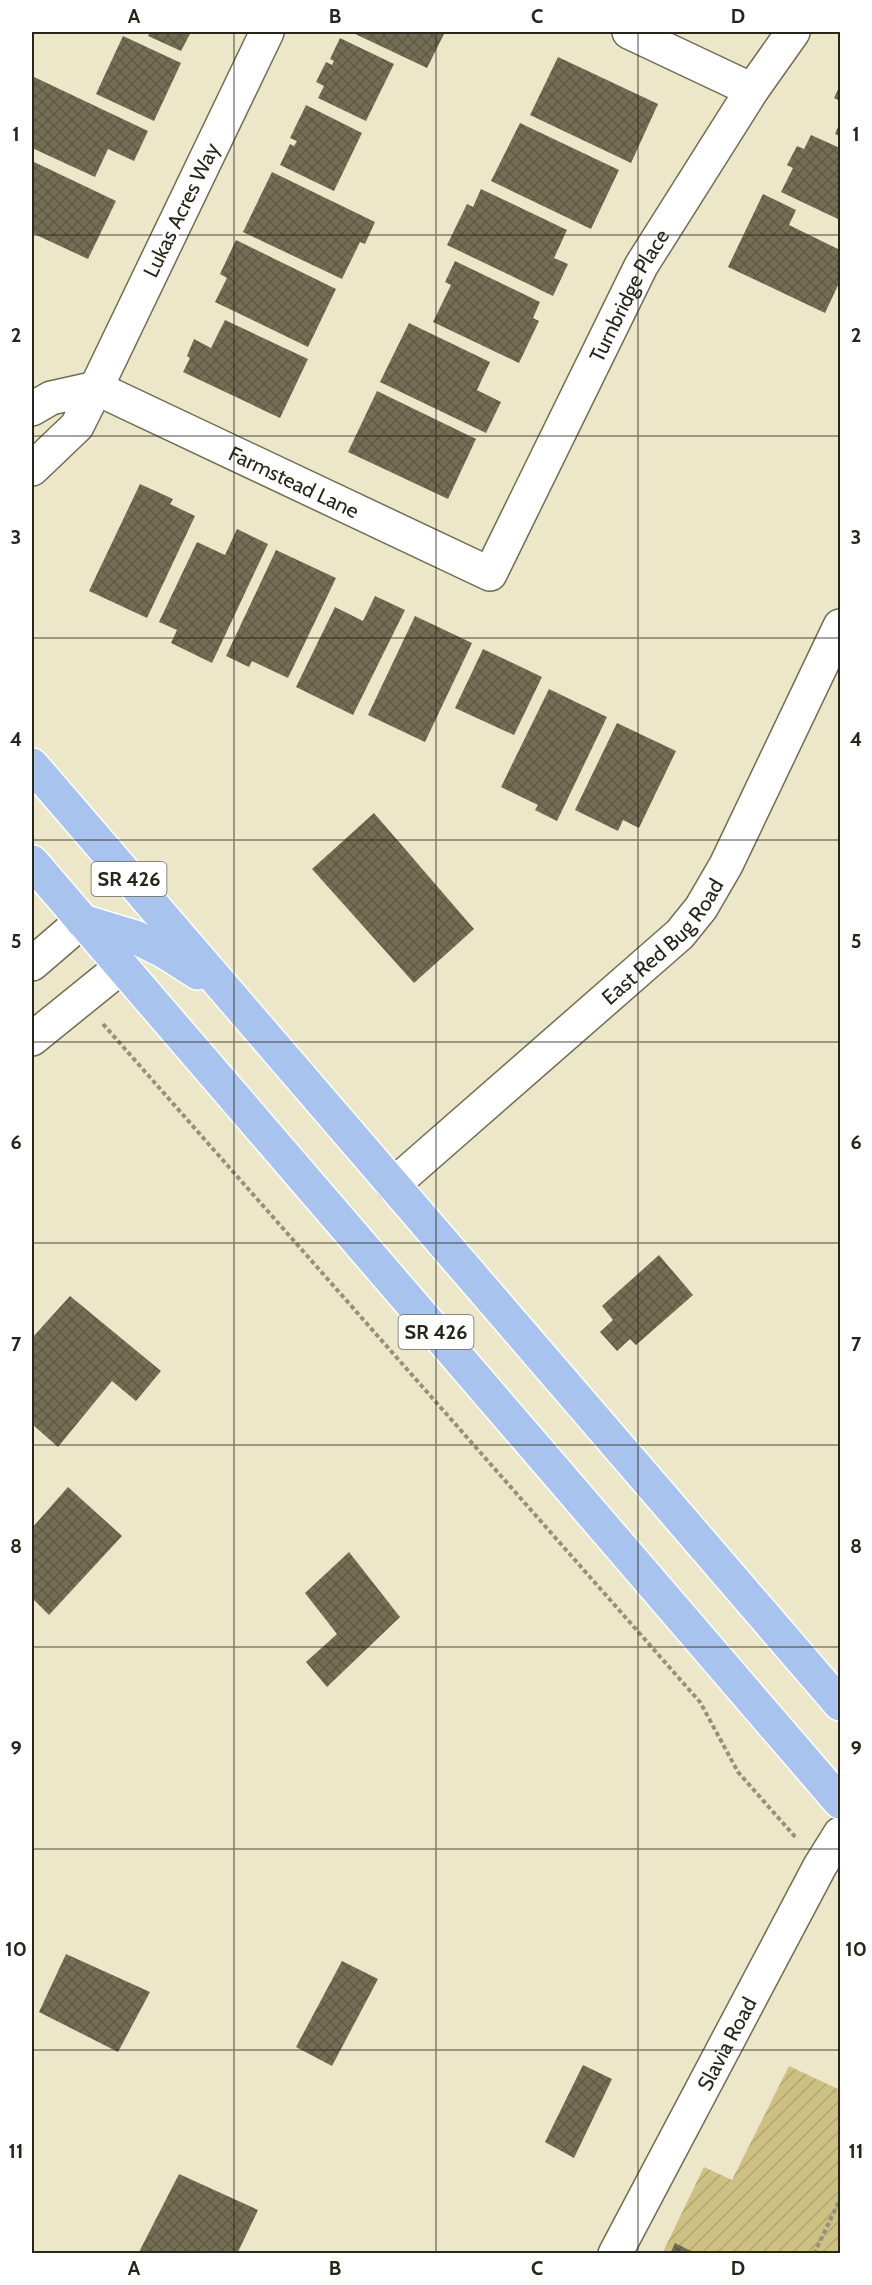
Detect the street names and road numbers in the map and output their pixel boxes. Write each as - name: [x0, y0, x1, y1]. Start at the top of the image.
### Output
- street label: Lukas Acres Way: [138, 138, 224, 281]
- street label: Turnbridge Place: [584, 224, 674, 366]
- street label: Farmstead Lane: [225, 440, 363, 523]
- road number: SR 426: [92, 862, 166, 896]
- street label: East Red Bug Road: [596, 874, 728, 1009]
- road number: SR 426: [398, 1315, 474, 1349]
- street label: Slavia Road: [691, 1993, 761, 2095]

